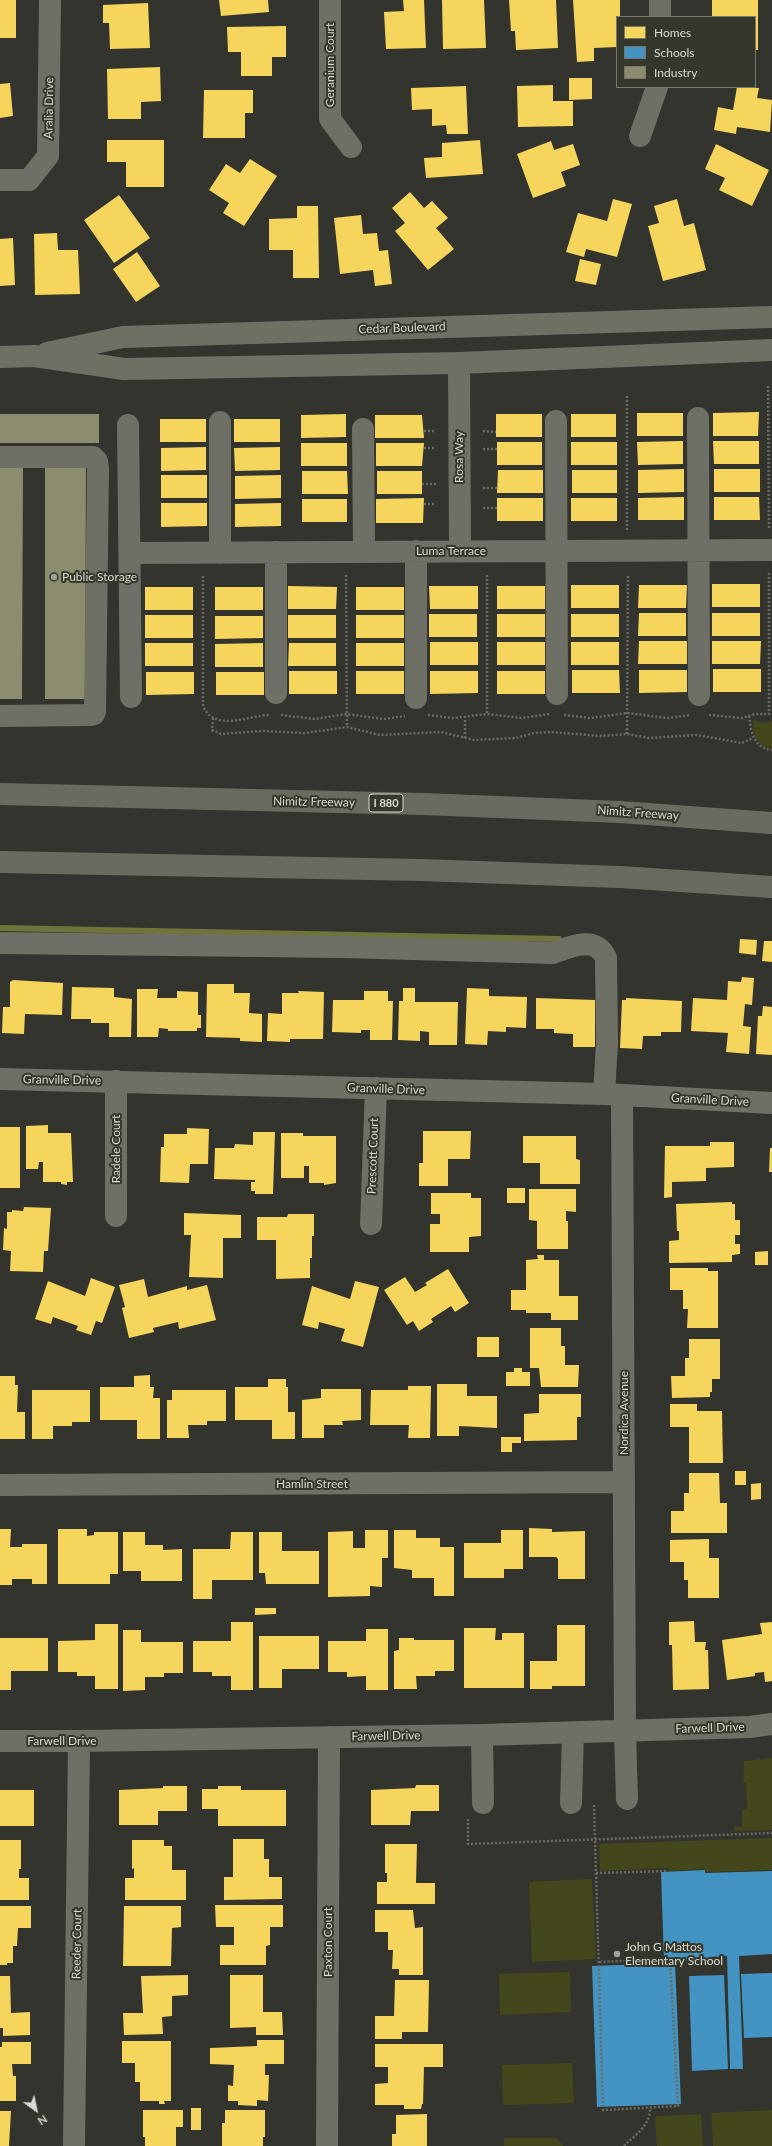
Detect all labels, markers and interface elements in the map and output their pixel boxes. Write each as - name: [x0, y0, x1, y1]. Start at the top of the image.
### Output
- legend: [616, 16, 756, 88]
- street label: Geranium Court: [323, 23, 337, 107]
- text: Homes: [654, 25, 691, 40]
- text: Schools: [654, 45, 695, 60]
- text: Industry: [654, 65, 697, 80]
- street label: Aralia Drive: [41, 77, 57, 139]
- street label: Cedar Boulevard: [358, 319, 446, 337]
- street label: Rosa Way: [452, 431, 466, 483]
- street label: Luma Terrace: [416, 544, 486, 558]
- place label: Public Storage: [62, 570, 137, 584]
- marker: Public Storage: [49, 572, 59, 582]
- street label: Nimitz Freeway: [273, 794, 355, 810]
- road number: I 880: [369, 794, 403, 812]
- street label: Nimitz Freeway: [597, 803, 679, 823]
- street label: Granville Drive: [23, 1072, 101, 1088]
- street label: Granville Drive: [347, 1080, 425, 1098]
- street label: Granville Drive: [671, 1091, 749, 1109]
- street label: Radele Court: [109, 1115, 123, 1183]
- street label: Prescott Court: [364, 1118, 382, 1194]
- street label: Nordica Avenue: [617, 1371, 631, 1455]
- street label: Hamlin Street: [276, 1477, 348, 1491]
- street label: Farwell Drive: [675, 1720, 745, 1736]
- street label: Farwell Drive: [351, 1728, 421, 1744]
- street label: Farwell Drive: [27, 1734, 97, 1748]
- street label: Paxton Court: [321, 1907, 335, 1977]
- street label: Reeder Court: [69, 1909, 85, 1979]
- place label: John G Mattos Elementary School: [625, 1940, 723, 1968]
- marker: John G Mattos Elementary School: [612, 1949, 622, 1959]
- north arrow: [16, 2090, 56, 2130]
- text: N: [36, 2113, 50, 2128]

